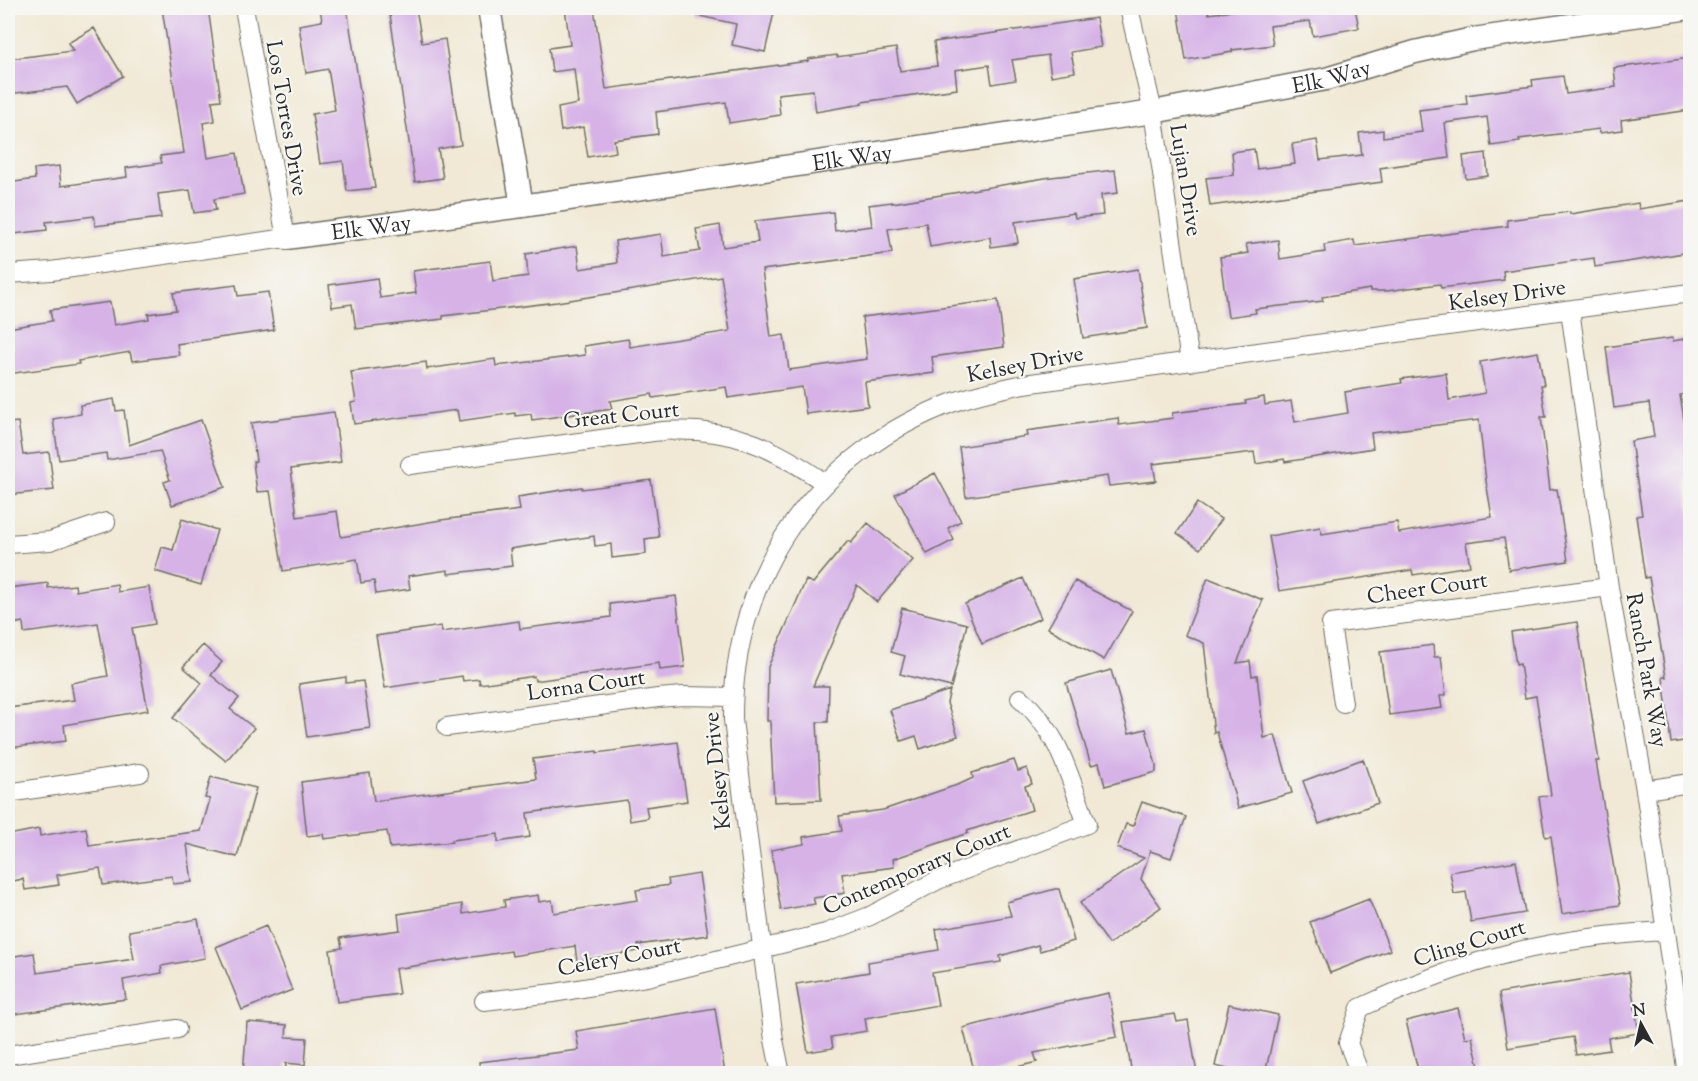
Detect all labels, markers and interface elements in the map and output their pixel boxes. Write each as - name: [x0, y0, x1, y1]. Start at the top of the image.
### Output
- street label: Los Torres Drive: [256, 38, 314, 199]
- street label: Elk Way: [1290, 53, 1375, 104]
- street label: Lujan Drive: [1159, 122, 1209, 239]
- street label: Elk Way: [811, 138, 895, 182]
- street label: Elk Way: [330, 208, 414, 251]
- street label: Kelsey Drive: [1447, 273, 1568, 321]
- street label: Kelsey Drive: [964, 339, 1087, 393]
- street label: Great Court: [562, 395, 681, 439]
- street label: Cheer Court: [1365, 566, 1490, 614]
- street label: Ranch Park Way: [1616, 591, 1674, 751]
- street label: Lorna Court: [525, 663, 648, 711]
- street label: Kelsey Drive: [697, 710, 741, 831]
- street label: Contemporary Court: [818, 816, 1017, 925]
- street label: Cling Court: [1410, 912, 1530, 977]
- street label: Celery Court: [555, 931, 684, 987]
- north arrow: [1611, 994, 1671, 1054]
- text: N: [1631, 999, 1647, 1024]

